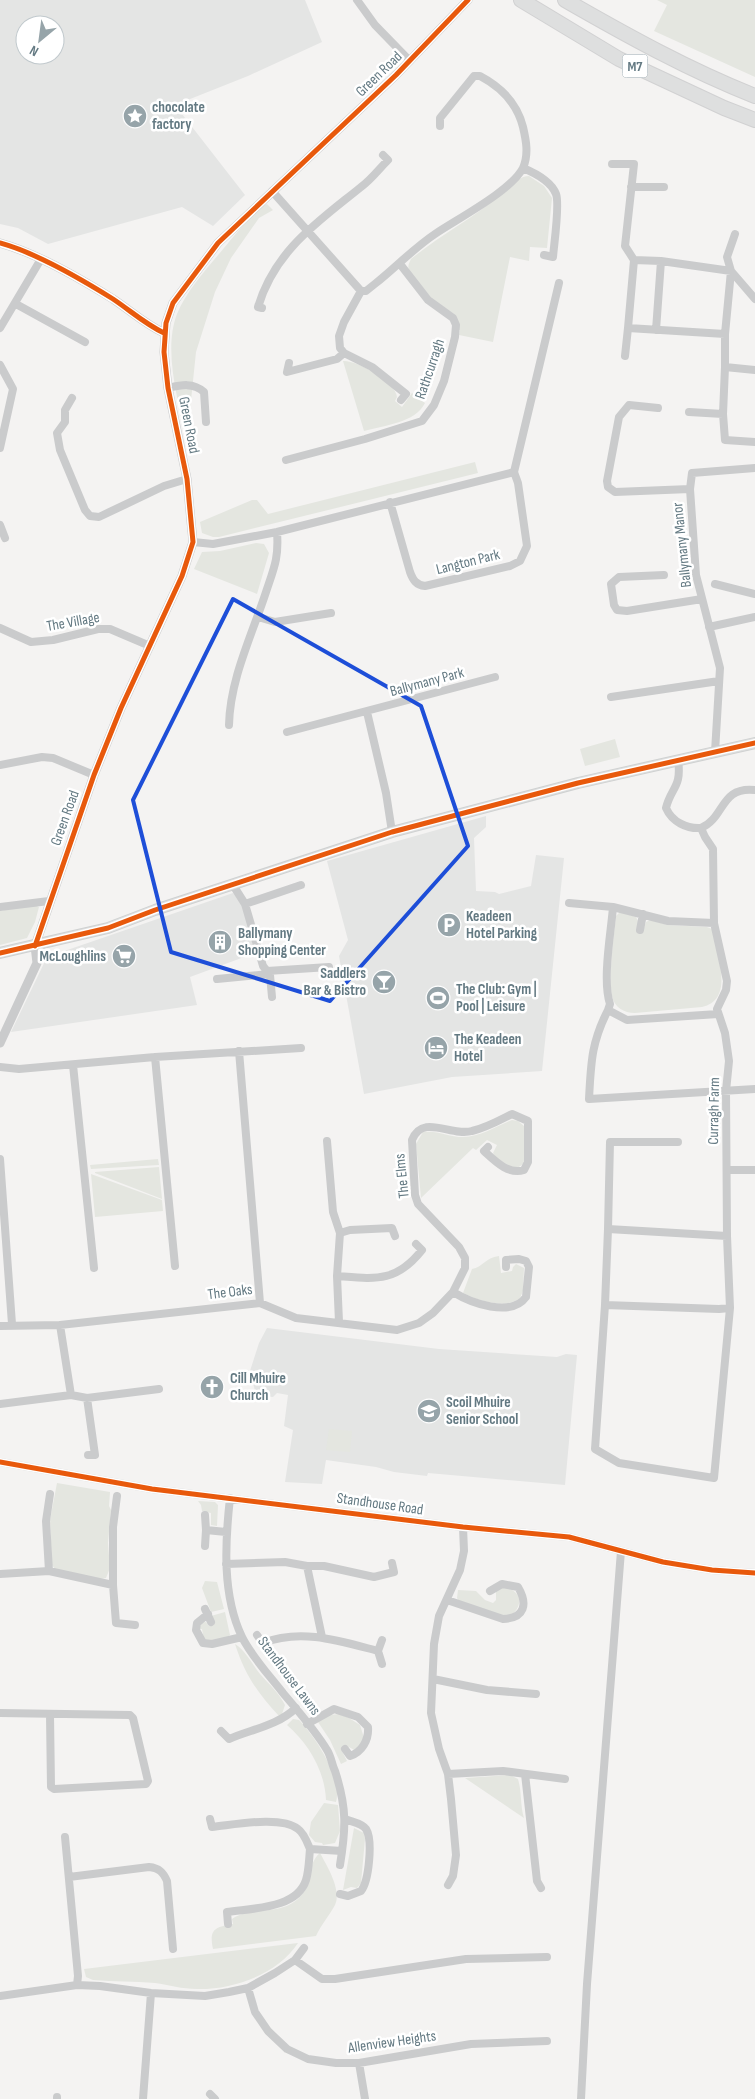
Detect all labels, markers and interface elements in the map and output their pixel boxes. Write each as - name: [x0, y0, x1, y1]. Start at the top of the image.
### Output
- north arrow: [15, 15, 65, 65]
- text: N: [27, 42, 41, 60]
- street label: Green Road: [352, 47, 406, 101]
- road number: M7: [622, 54, 648, 78]
- place label: chocolate factory: [152, 98, 205, 134]
- place icon: chocolate factory: [122, 103, 148, 129]
- street label: Rathcurragh: [411, 336, 449, 402]
- street label: Green Road: [174, 395, 204, 455]
- street label: Ballymany Manor: [668, 501, 696, 588]
- street label: Langton Park: [434, 545, 502, 579]
- street label: The Village: [45, 608, 101, 636]
- street label: Ballymany Park: [388, 663, 466, 701]
- street label: Green Road: [46, 788, 84, 848]
- place label: Keadeen Hotel Parking: [466, 907, 538, 943]
- parking icon: Keadeen Hotel Parking: [436, 912, 462, 938]
- place label: Ballymany Shopping Center: [238, 924, 326, 960]
- building icon: Ballymany Shopping Center: [207, 929, 233, 955]
- supermarket icon: McLoughlins: [111, 943, 137, 969]
- place label: McLoughlins: [40, 947, 106, 966]
- place label: Saddlers Bar & Bistro: [304, 964, 366, 1000]
- bar icon: Saddlers Bar & Bistro: [371, 969, 397, 995]
- place label: The Club: Gym | Pool | Leisure: [456, 980, 537, 1016]
- sports icon: The Club: Gym | Pool | Leisure: [425, 985, 451, 1011]
- place label: The Keadeen Hotel: [454, 1030, 522, 1066]
- hotel icon: The Keadeen Hotel: [423, 1035, 449, 1061]
- street label: Curragh Farm: [704, 1077, 724, 1145]
- street label: The Elms: [390, 1153, 414, 1199]
- street label: The Oaks: [207, 1280, 253, 1304]
- place label: Cill Mhuire Church: [230, 1369, 286, 1405]
- church icon: Cill Mhuire Church: [199, 1374, 225, 1400]
- place label: Scoil Mhuire Senior School: [446, 1393, 518, 1429]
- school or university icon: Scoil Mhuire Senior School: [416, 1398, 442, 1424]
- street label: Standhouse Road: [336, 1489, 424, 1519]
- street label: Standhouse Lawns: [253, 1633, 325, 1719]
- street label: Allenview Heights: [346, 2026, 437, 2058]

